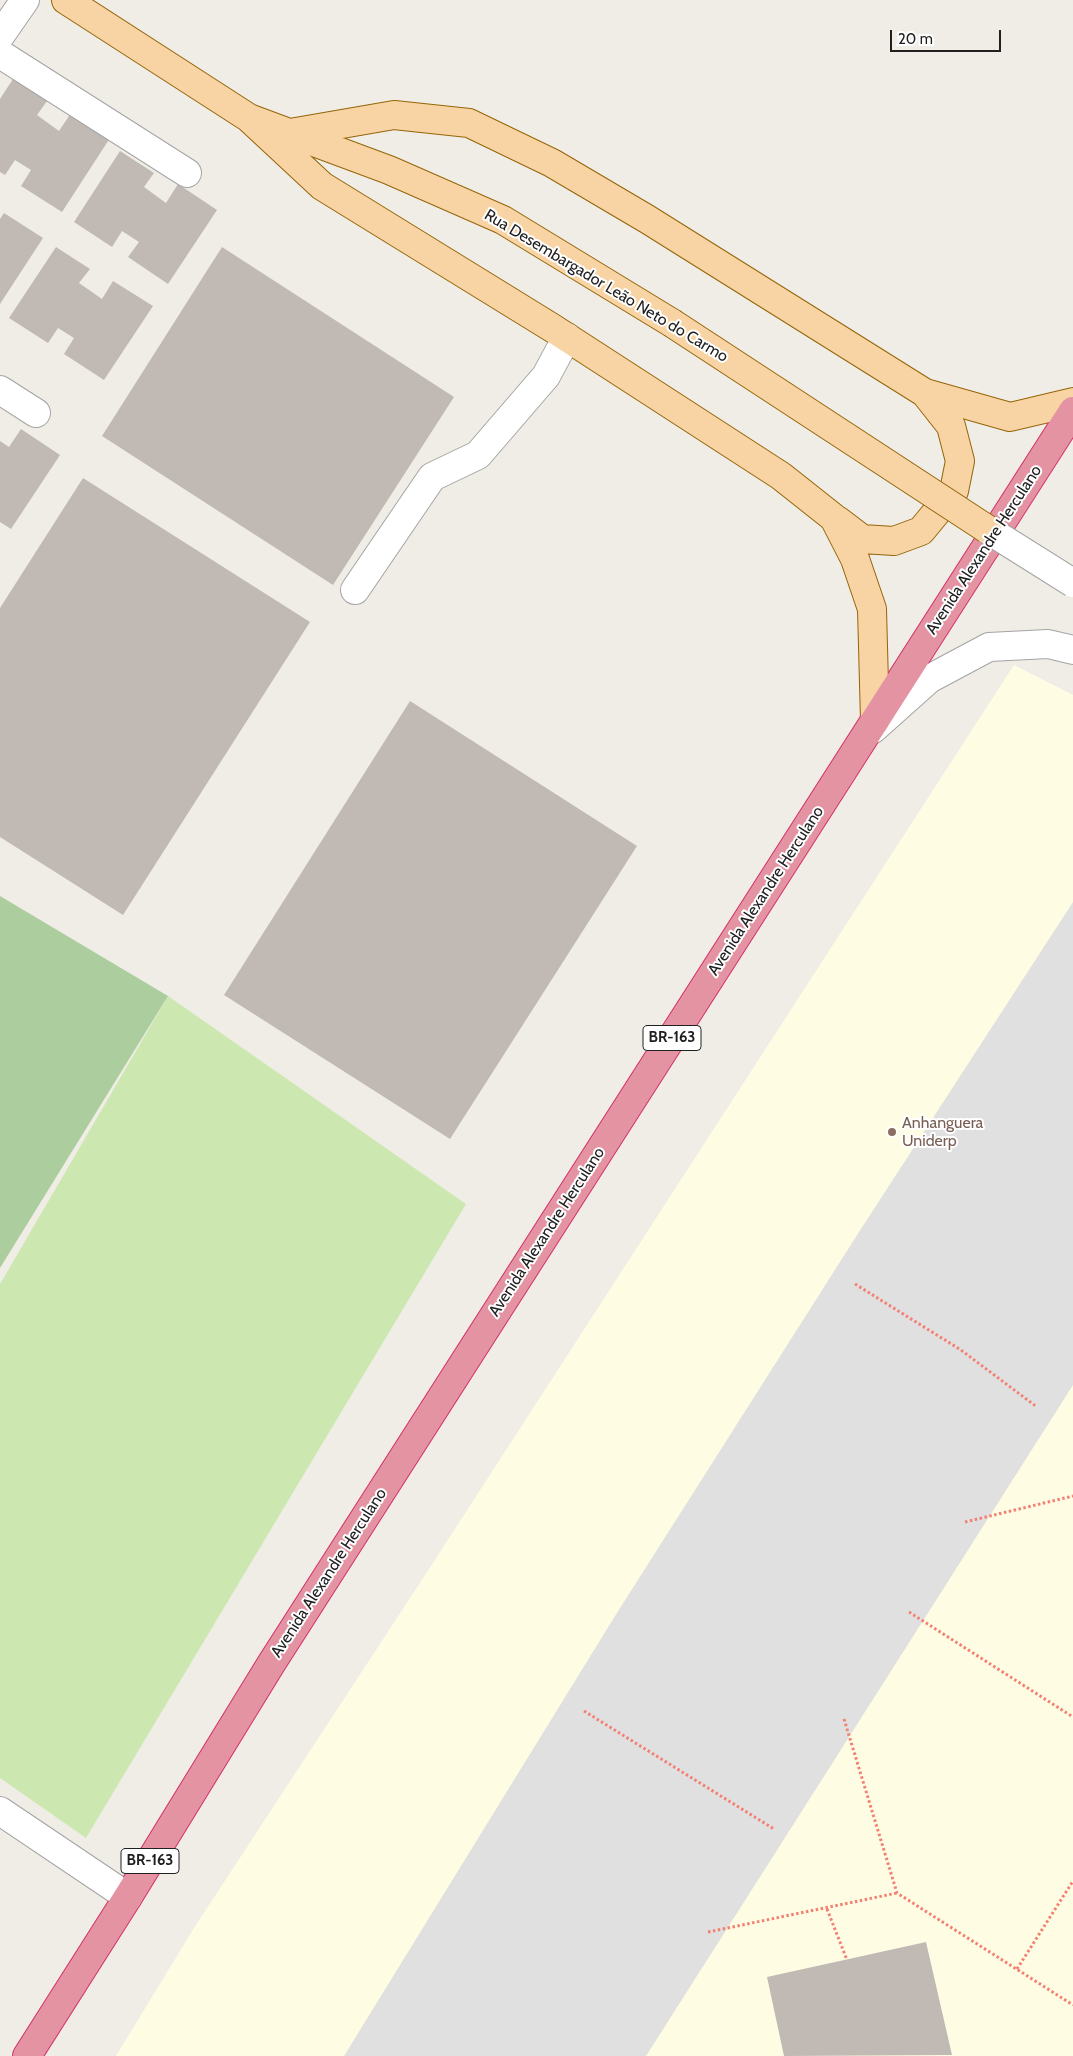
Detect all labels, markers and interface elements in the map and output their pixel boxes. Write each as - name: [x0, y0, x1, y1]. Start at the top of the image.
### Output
- scale bar: [893, 20, 1004, 52]
- text: 20 m: [898, 30, 933, 48]
- street label: Rua Desembargador Leão Neto do Carmo: [481, 205, 731, 367]
- street label: Avenida Alexandre Herculano: [922, 462, 1046, 638]
- street label: Avenida Alexandre Herculano: [704, 803, 828, 979]
- road number: BR-163: [643, 1026, 701, 1050]
- place label: Anhanguera Uniderp: [902, 1113, 983, 1151]
- marker: Anhanguera Uniderp: [886, 1126, 898, 1138]
- street label: Avenida Alexandre Herculano: [485, 1144, 609, 1320]
- street label: Avenida Alexandre Herculano: [267, 1485, 391, 1661]
- road number: BR-163: [121, 1848, 179, 1874]

